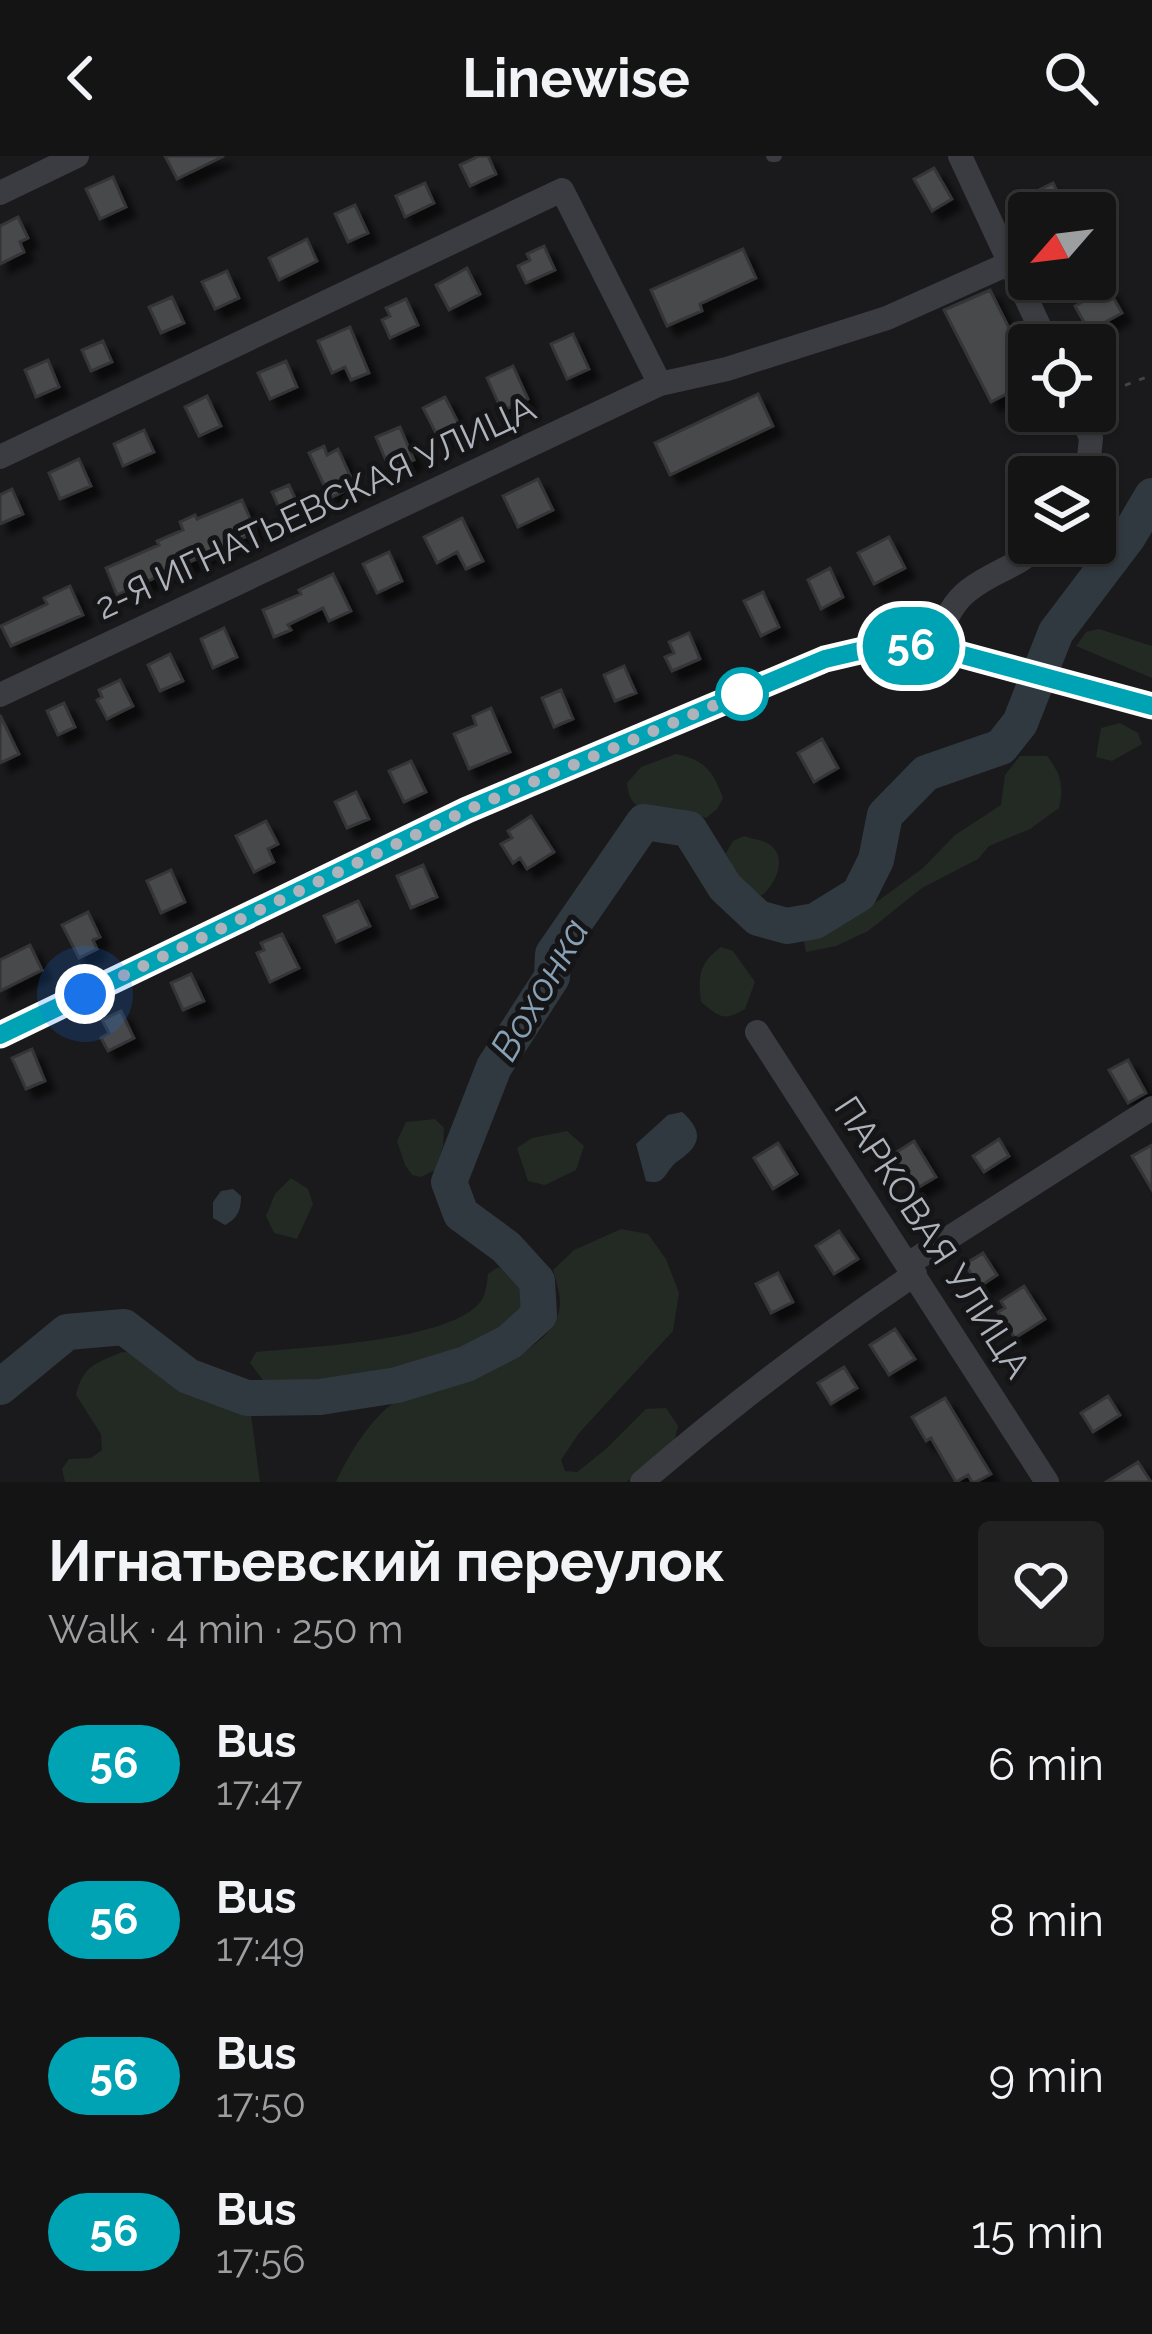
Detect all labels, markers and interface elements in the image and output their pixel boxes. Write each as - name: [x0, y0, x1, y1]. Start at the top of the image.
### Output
- icon: back: [48, 45, 114, 111]
- icon: search: [1038, 45, 1104, 111]
- text: Linewise: [462, 46, 690, 110]
- north arrow: [1008, 192, 1116, 300]
- map controls: [1008, 192, 1116, 564]
- button: locate: [1008, 324, 1116, 432]
- street label: 2-Я ИГНАТЬЕВСКАЯ УЛИЦА: [88, 386, 542, 628]
- button: layers: [1008, 456, 1116, 564]
- line badge: 56: [857, 607, 965, 685]
- text: 56: [887, 621, 935, 670]
- unlabelled marker: [717, 669, 767, 719]
- water label: Вохонка: [480, 910, 598, 1068]
- your location: [55, 964, 115, 1024]
- street label: ПАРКОВАЯ УЛИЦА: [826, 1088, 1040, 1386]
- button: heart: [978, 1521, 1104, 1647]
- text: Игнатьевский переулок: [48, 1527, 725, 1594]
- text: Walk · 4 min · 250 m: [48, 1606, 403, 1652]
- text: Bus: [216, 1715, 297, 1768]
- text: 6 min: [988, 1738, 1104, 1791]
- text: 56: [90, 1739, 138, 1788]
- text: 17:47: [216, 1768, 303, 1814]
- text: Bus: [216, 1871, 297, 1924]
- text: 8 min: [988, 1894, 1104, 1947]
- text: 56: [90, 1895, 138, 1944]
- text: 17:49: [216, 1924, 305, 1970]
- text: Bus: [216, 2027, 297, 2080]
- text: 9 min: [989, 2050, 1104, 2103]
- text: 56: [90, 2051, 138, 2100]
- text: 17:50: [216, 2080, 306, 2126]
- text: Bus: [216, 2183, 297, 2236]
- text: 15 min: [971, 2206, 1104, 2259]
- text: 56: [90, 2207, 138, 2256]
- text: 17:56: [216, 2236, 305, 2282]

